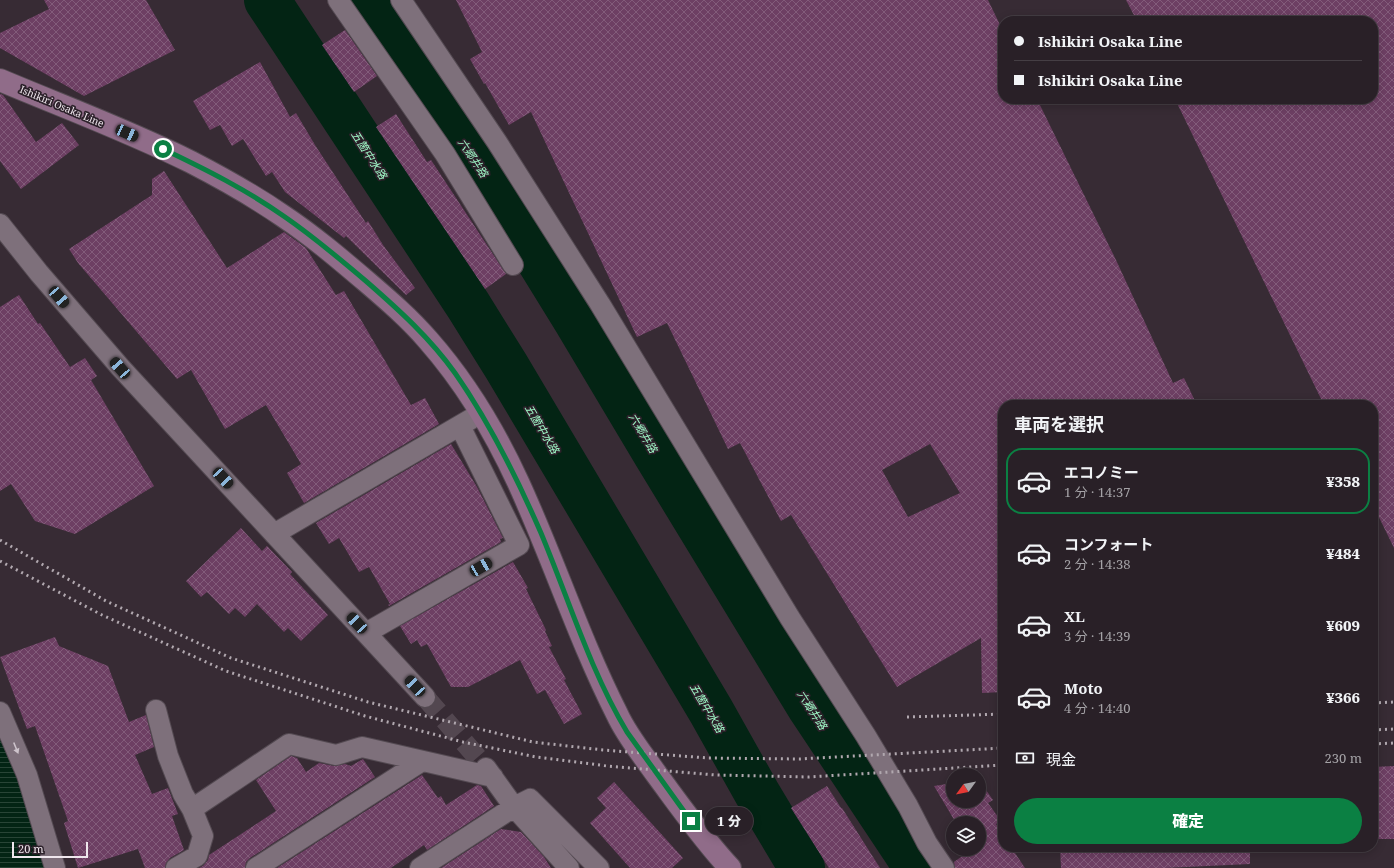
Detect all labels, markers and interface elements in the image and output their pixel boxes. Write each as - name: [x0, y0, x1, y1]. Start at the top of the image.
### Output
- text: Ishikiri Osaka Line: [1038, 31, 1183, 51]
- text: Ishikiri Osaka Line: [1038, 70, 1183, 90]
- street label: Ishikiri Osaka Line: [18, 82, 106, 130]
- car: [114, 123, 140, 143]
- water label: 五箇中水路: [348, 128, 391, 183]
- water label: 六郷井路: [455, 135, 492, 181]
- route start: [154, 140, 172, 158]
- car: [47, 284, 71, 310]
- car: [108, 355, 132, 381]
- water label: 五箇中水路: [522, 401, 564, 457]
- water label: 六郷井路: [626, 410, 662, 456]
- text: 車両を選択: [1014, 412, 1104, 436]
- text: エコノミー: [1064, 462, 1139, 482]
- icon: car: [1016, 463, 1052, 499]
- car: [210, 465, 236, 491]
- text: ¥358: [1326, 471, 1360, 491]
- text: 1 分 · 14:37: [1064, 483, 1130, 501]
- text: コンフォート: [1064, 534, 1154, 554]
- icon: car: [1016, 535, 1052, 571]
- text: ¥484: [1326, 543, 1360, 563]
- text: 2 分 · 14:38: [1064, 555, 1130, 573]
- car: [468, 556, 494, 578]
- text: XL: [1064, 606, 1085, 626]
- icon: car: [1016, 607, 1052, 643]
- car: [344, 610, 370, 636]
- text: ¥609: [1326, 615, 1360, 635]
- text: 3 分 · 14:39: [1064, 627, 1130, 645]
- car: [402, 673, 428, 699]
- text: Moto: [1064, 678, 1103, 698]
- icon: car: [1016, 679, 1052, 715]
- water label: 五箇中水路: [687, 680, 729, 736]
- water label: 六郷井路: [794, 687, 831, 733]
- text: ¥366: [1326, 687, 1360, 707]
- text: 4 分 · 14:40: [1064, 699, 1130, 717]
- one-way arrow: [13, 742, 19, 754]
- icon: cash: [1014, 747, 1036, 769]
- text: 現金: [1046, 749, 1076, 769]
- text: 230 m: [1325, 749, 1362, 767]
- north arrow: [946, 768, 986, 808]
- map controls: [946, 768, 986, 856]
- button: 確定: [1014, 798, 1362, 844]
- callout: 1 分: [705, 807, 753, 835]
- route end: [682, 812, 700, 830]
- text: 1 分: [717, 812, 741, 830]
- button: layers: [946, 816, 986, 856]
- scale bar: [12, 840, 88, 859]
- text: 20 m: [18, 841, 44, 856]

